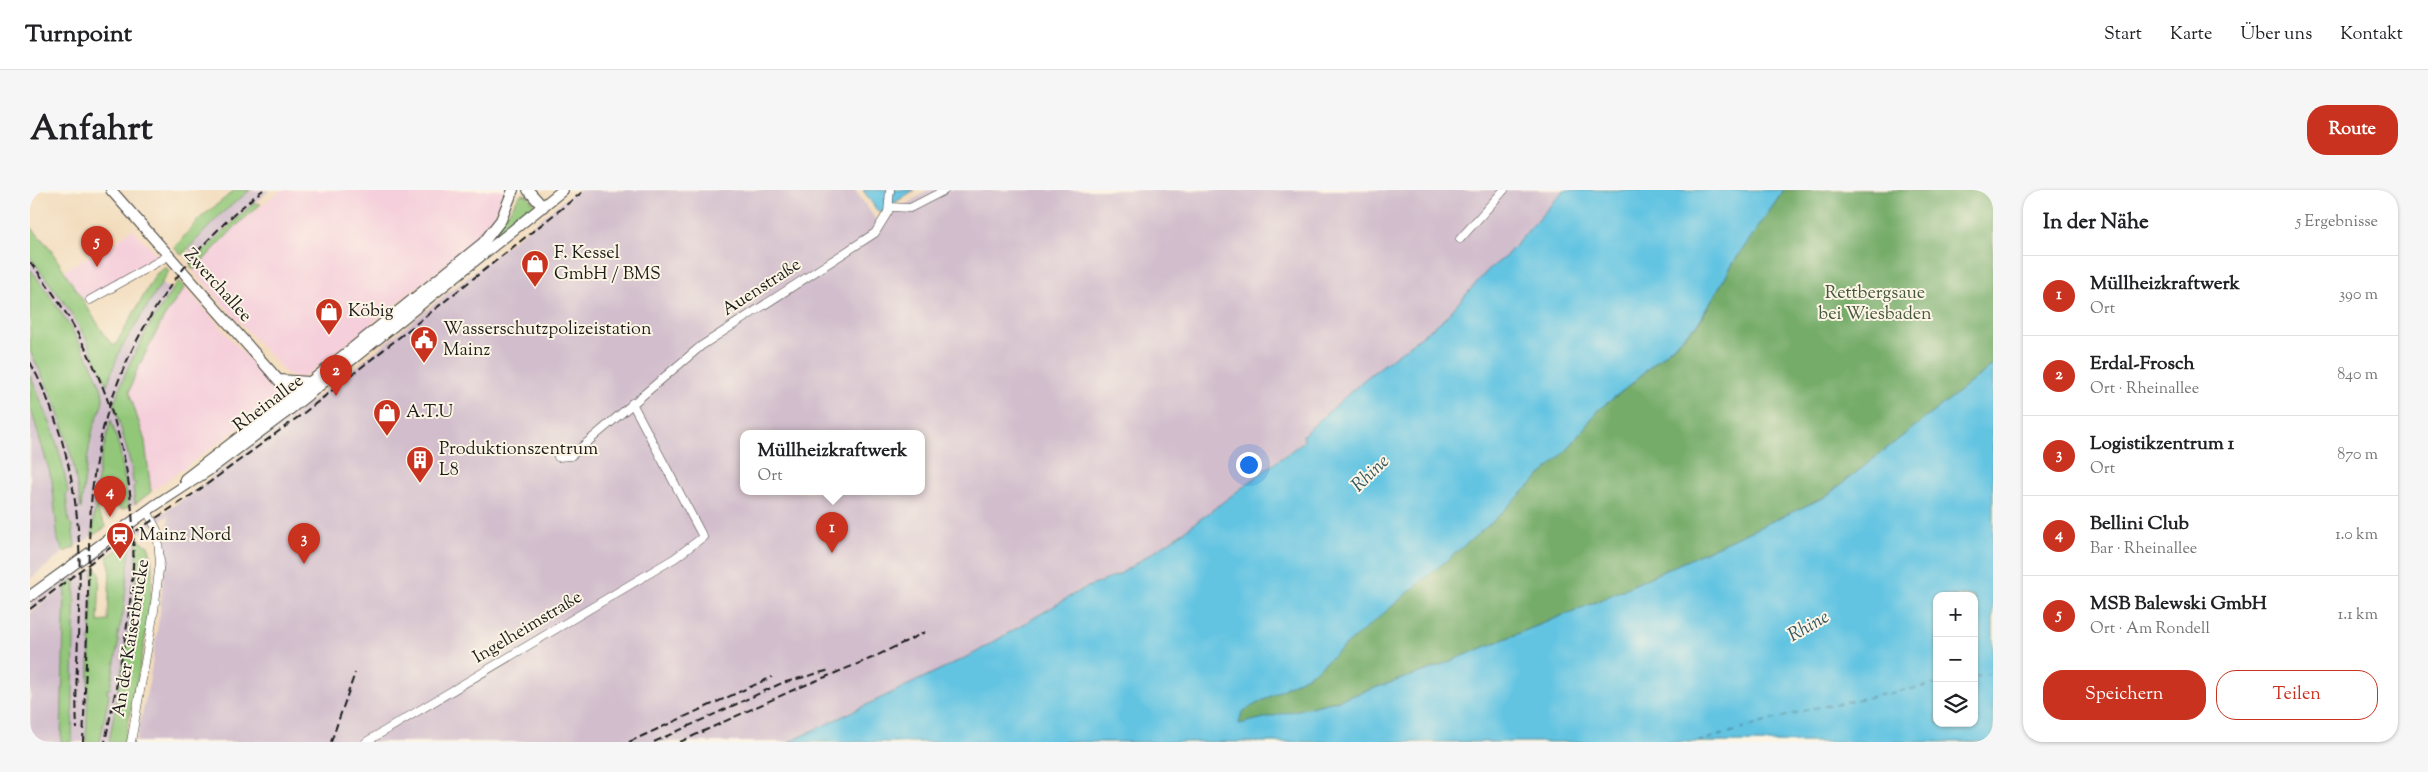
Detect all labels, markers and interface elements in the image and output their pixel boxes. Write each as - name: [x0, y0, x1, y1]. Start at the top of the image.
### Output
- text: Turnpoint: [25, 18, 132, 52]
- text: Start: [2104, 22, 2142, 48]
- text: Karte: [2170, 22, 2212, 48]
- text: Über uns: [2240, 22, 2312, 48]
- text: Kontakt: [2340, 22, 2403, 48]
- text: Anfahrt: [30, 105, 153, 156]
- button: Route: [2307, 105, 2398, 155]
- text: In der Nähe: [2043, 208, 2149, 238]
- text: 5 Ergebnisse: [2296, 211, 2378, 234]
- pin: 5: [81, 226, 113, 267]
- place label: F. Kessel GmbH / BMS: [554, 241, 661, 288]
- street label: Zwerchallee: [177, 243, 257, 329]
- shop icon: F. Kessel GmbH / BMS: [520, 249, 550, 288]
- street label: Auenstraße: [717, 253, 807, 323]
- text: Müllheizkraftwerk: [2090, 271, 2240, 298]
- park label: Rettbergsaue bei Wiesbaden: [1818, 281, 1932, 328]
- text: 1: [2056, 284, 2062, 307]
- text: 390 m: [2339, 284, 2378, 307]
- shop icon: Köbig: [314, 297, 344, 336]
- text: Ort: [2090, 298, 2115, 321]
- place label: Köbig: [348, 299, 394, 325]
- place label: Wasserschutzpolizeistation Mainz: [443, 317, 652, 364]
- public building icon: Wasserschutzpolizeistation Mainz: [409, 325, 439, 364]
- text: Erdal-Frosch: [2090, 351, 2195, 378]
- pin: 2: [320, 355, 352, 396]
- text: 2: [2055, 364, 2063, 387]
- text: 840 m: [2337, 364, 2378, 387]
- street label: Rheinallee: [228, 369, 310, 439]
- text: Ort · Rheinallee: [2090, 378, 2199, 401]
- shop icon: A.T.U: [372, 398, 402, 437]
- place label: A.T.U: [406, 400, 453, 426]
- popup: [740, 430, 925, 495]
- text: Logistikzentrum 1: [2090, 431, 2234, 458]
- place label: Produktionszentrum L8: [439, 437, 598, 484]
- text: Müllheizkraftwerk: [758, 438, 907, 465]
- text: 3: [2056, 444, 2062, 467]
- text: 870 m: [2337, 444, 2378, 467]
- building icon: Produktionszentrum L8: [405, 445, 435, 484]
- water label: Rhine: [1346, 449, 1396, 499]
- your location: [1236, 452, 1262, 478]
- text: Ort: [2090, 458, 2115, 481]
- text: Ort: [758, 465, 783, 488]
- pin: 4: [94, 476, 126, 517]
- text: Bellini Club: [2090, 511, 2189, 538]
- pin: 1: [816, 512, 848, 553]
- station icon: Mainz Nord: [105, 521, 135, 560]
- place label: Mainz Nord: [139, 523, 231, 549]
- pin: 3: [288, 523, 320, 564]
- text: 4: [2055, 524, 2063, 547]
- text: 1.0 km: [2335, 524, 2378, 547]
- text: Bar · Rheinallee: [2090, 538, 2197, 561]
- street label: An der Kaiserbrücke: [107, 557, 157, 719]
- street label: Ingelheimstraße: [468, 585, 588, 671]
- text: MSB Balewski GmbH: [2090, 591, 2267, 618]
- map controls: [1933, 592, 1978, 727]
- button: +: [1933, 592, 1978, 637]
- water label: Rhine: [1783, 604, 1835, 650]
- text: 5: [2056, 604, 2062, 627]
- text: 1.1 km: [2338, 604, 2378, 627]
- text: Ort · Am Rondell: [2090, 618, 2210, 641]
- button: −: [1933, 637, 1978, 682]
- button: Speichern: [2043, 670, 2206, 720]
- button: Teilen: [2216, 670, 2378, 720]
- button: layers: [1933, 682, 1978, 727]

